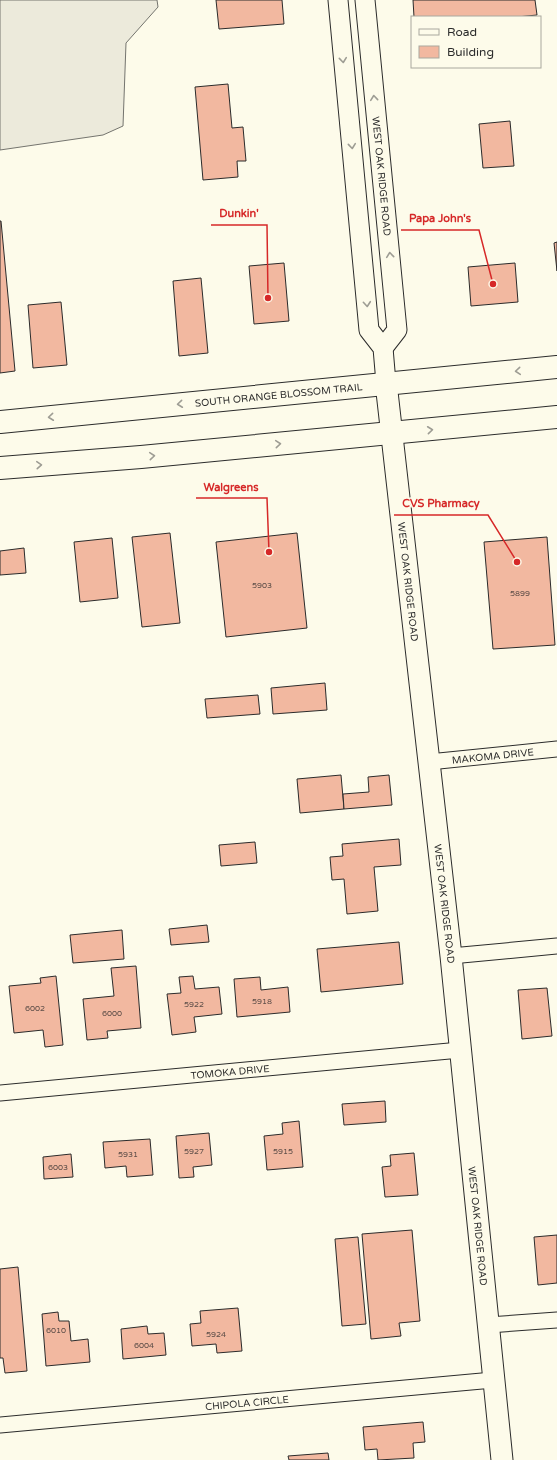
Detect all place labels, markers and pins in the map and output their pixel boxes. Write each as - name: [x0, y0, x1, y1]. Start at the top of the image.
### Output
- callout: Dunkin': [211, 202, 267, 225]
- callout: Papa John's: [401, 207, 479, 230]
- callout: Walgreens: [196, 475, 267, 498]
- callout: CVS Pharmacy: [394, 492, 488, 515]

